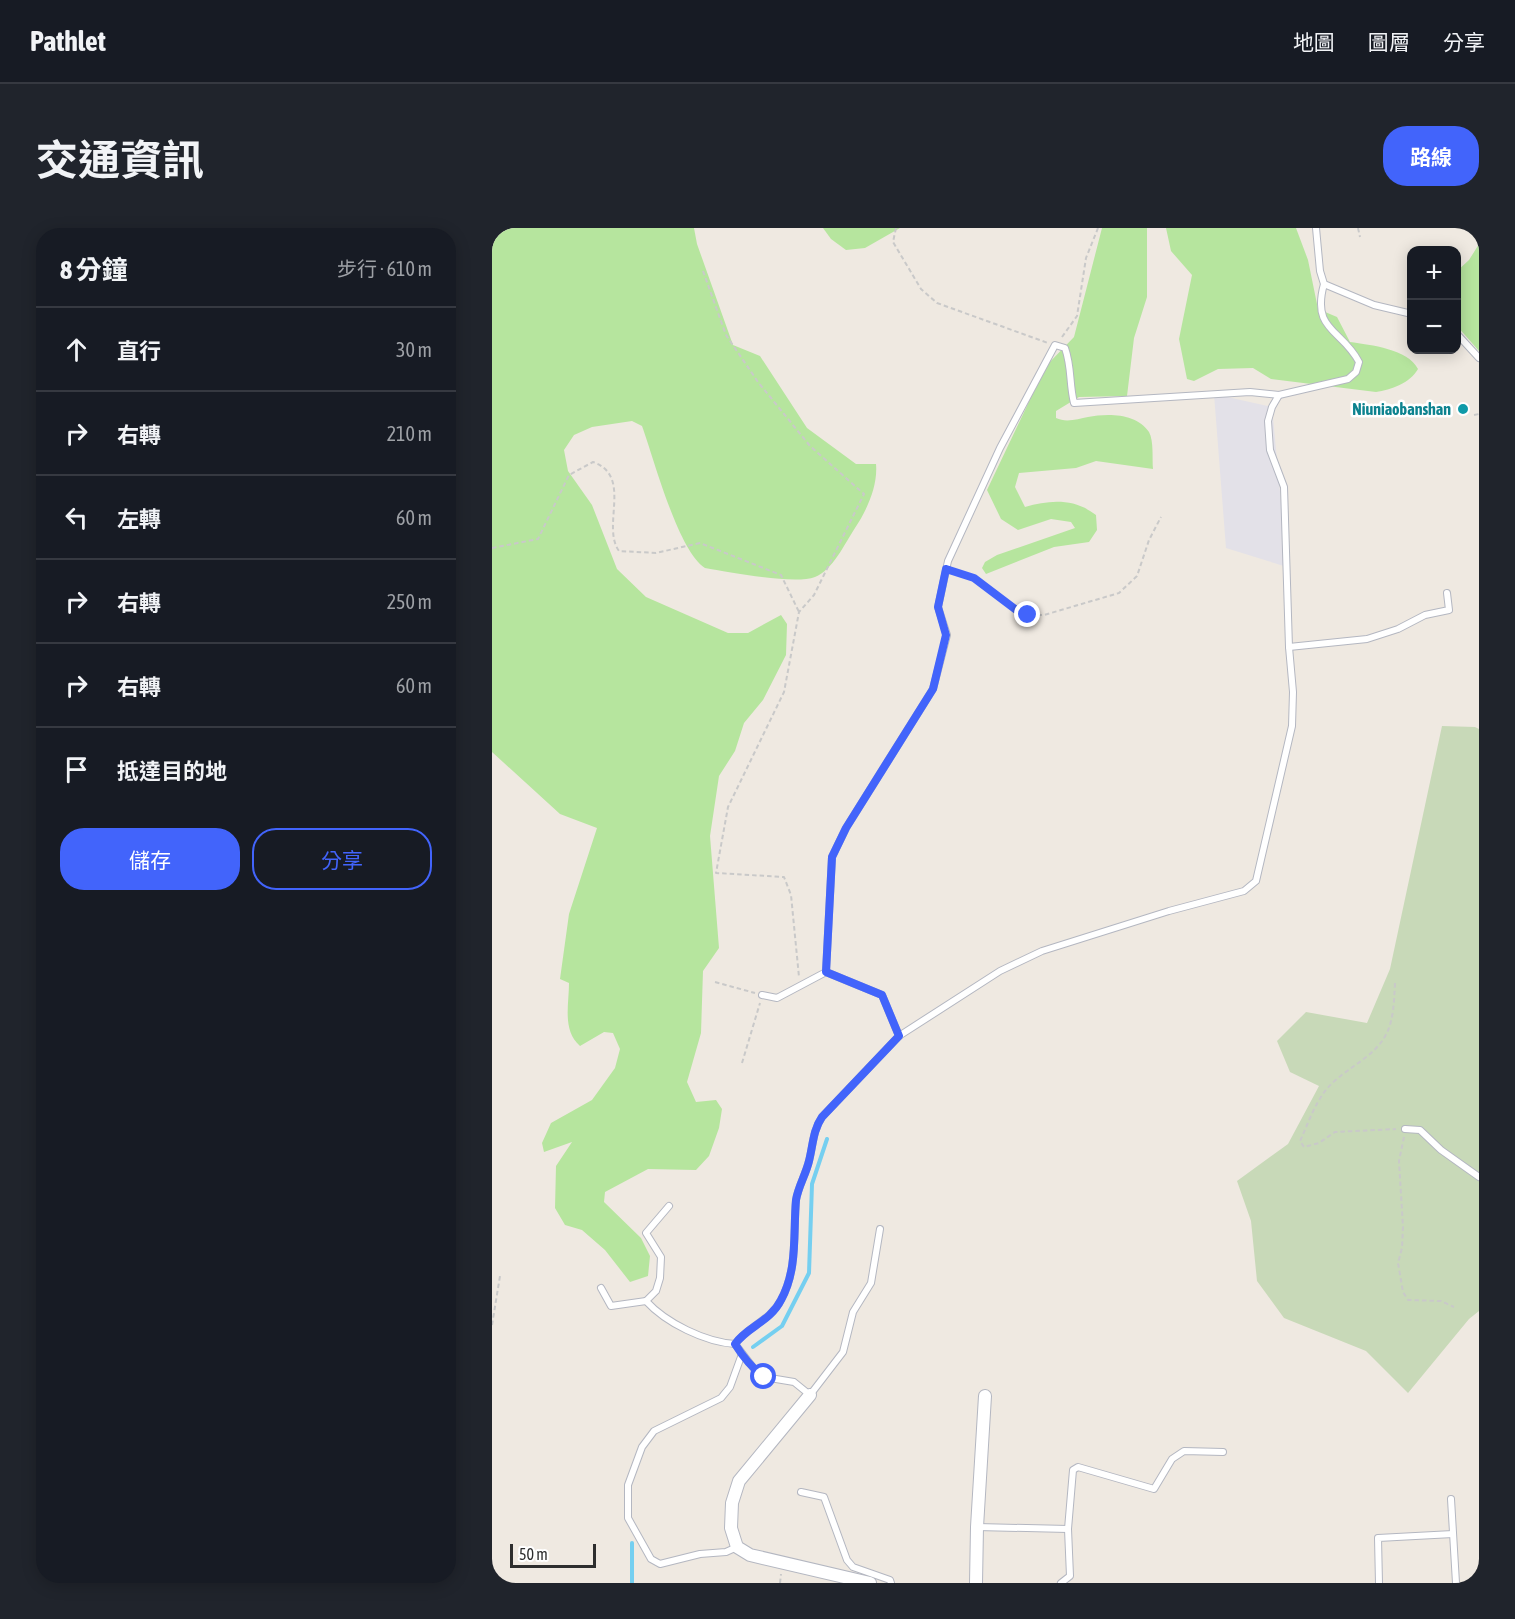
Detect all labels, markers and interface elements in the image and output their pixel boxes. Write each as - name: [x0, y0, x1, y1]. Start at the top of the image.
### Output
- text: Pathlet: [30, 25, 106, 57]
- text: 地圖: [1293, 30, 1335, 54]
- text: 圖層: [1368, 30, 1410, 54]
- text: 分享: [1443, 30, 1485, 54]
- button: 路線: [1383, 126, 1479, 186]
- text: 交通資訊: [36, 136, 204, 184]
- map controls: [1407, 246, 1461, 354]
- button: +: [1407, 246, 1461, 300]
- text: 8 分鐘: [60, 255, 128, 285]
- text: 步行 · 610 m: [337, 257, 432, 280]
- button: −: [1407, 300, 1461, 354]
- icon: ahead: [60, 333, 93, 366]
- text: 直行: [117, 338, 161, 364]
- text: 30 m: [396, 338, 432, 361]
- place label: Niuniaobanshan: [1352, 400, 1451, 418]
- marker: Niuniaobanshan: [1456, 402, 1470, 416]
- icon: right: [60, 417, 93, 450]
- text: 右轉: [117, 422, 161, 448]
- text: 210 m: [387, 422, 432, 445]
- icon: left: [60, 501, 93, 534]
- text: 左轉: [117, 506, 161, 532]
- text: 60 m: [396, 506, 432, 529]
- icon: right: [60, 585, 93, 618]
- text: 右轉: [117, 590, 161, 616]
- text: 250 m: [387, 590, 432, 613]
- route end: [1014, 601, 1040, 627]
- icon: right: [60, 669, 93, 702]
- text: 右轉: [117, 674, 161, 700]
- text: 60 m: [396, 674, 432, 697]
- icon: arrive: [60, 753, 93, 786]
- text: 抵達目的地: [117, 758, 227, 784]
- button: 儲存: [60, 828, 240, 890]
- button: 分享: [252, 828, 432, 890]
- route start: [750, 1363, 776, 1389]
- scale bar: [510, 1541, 596, 1568]
- text: 50 m: [519, 1545, 548, 1563]

